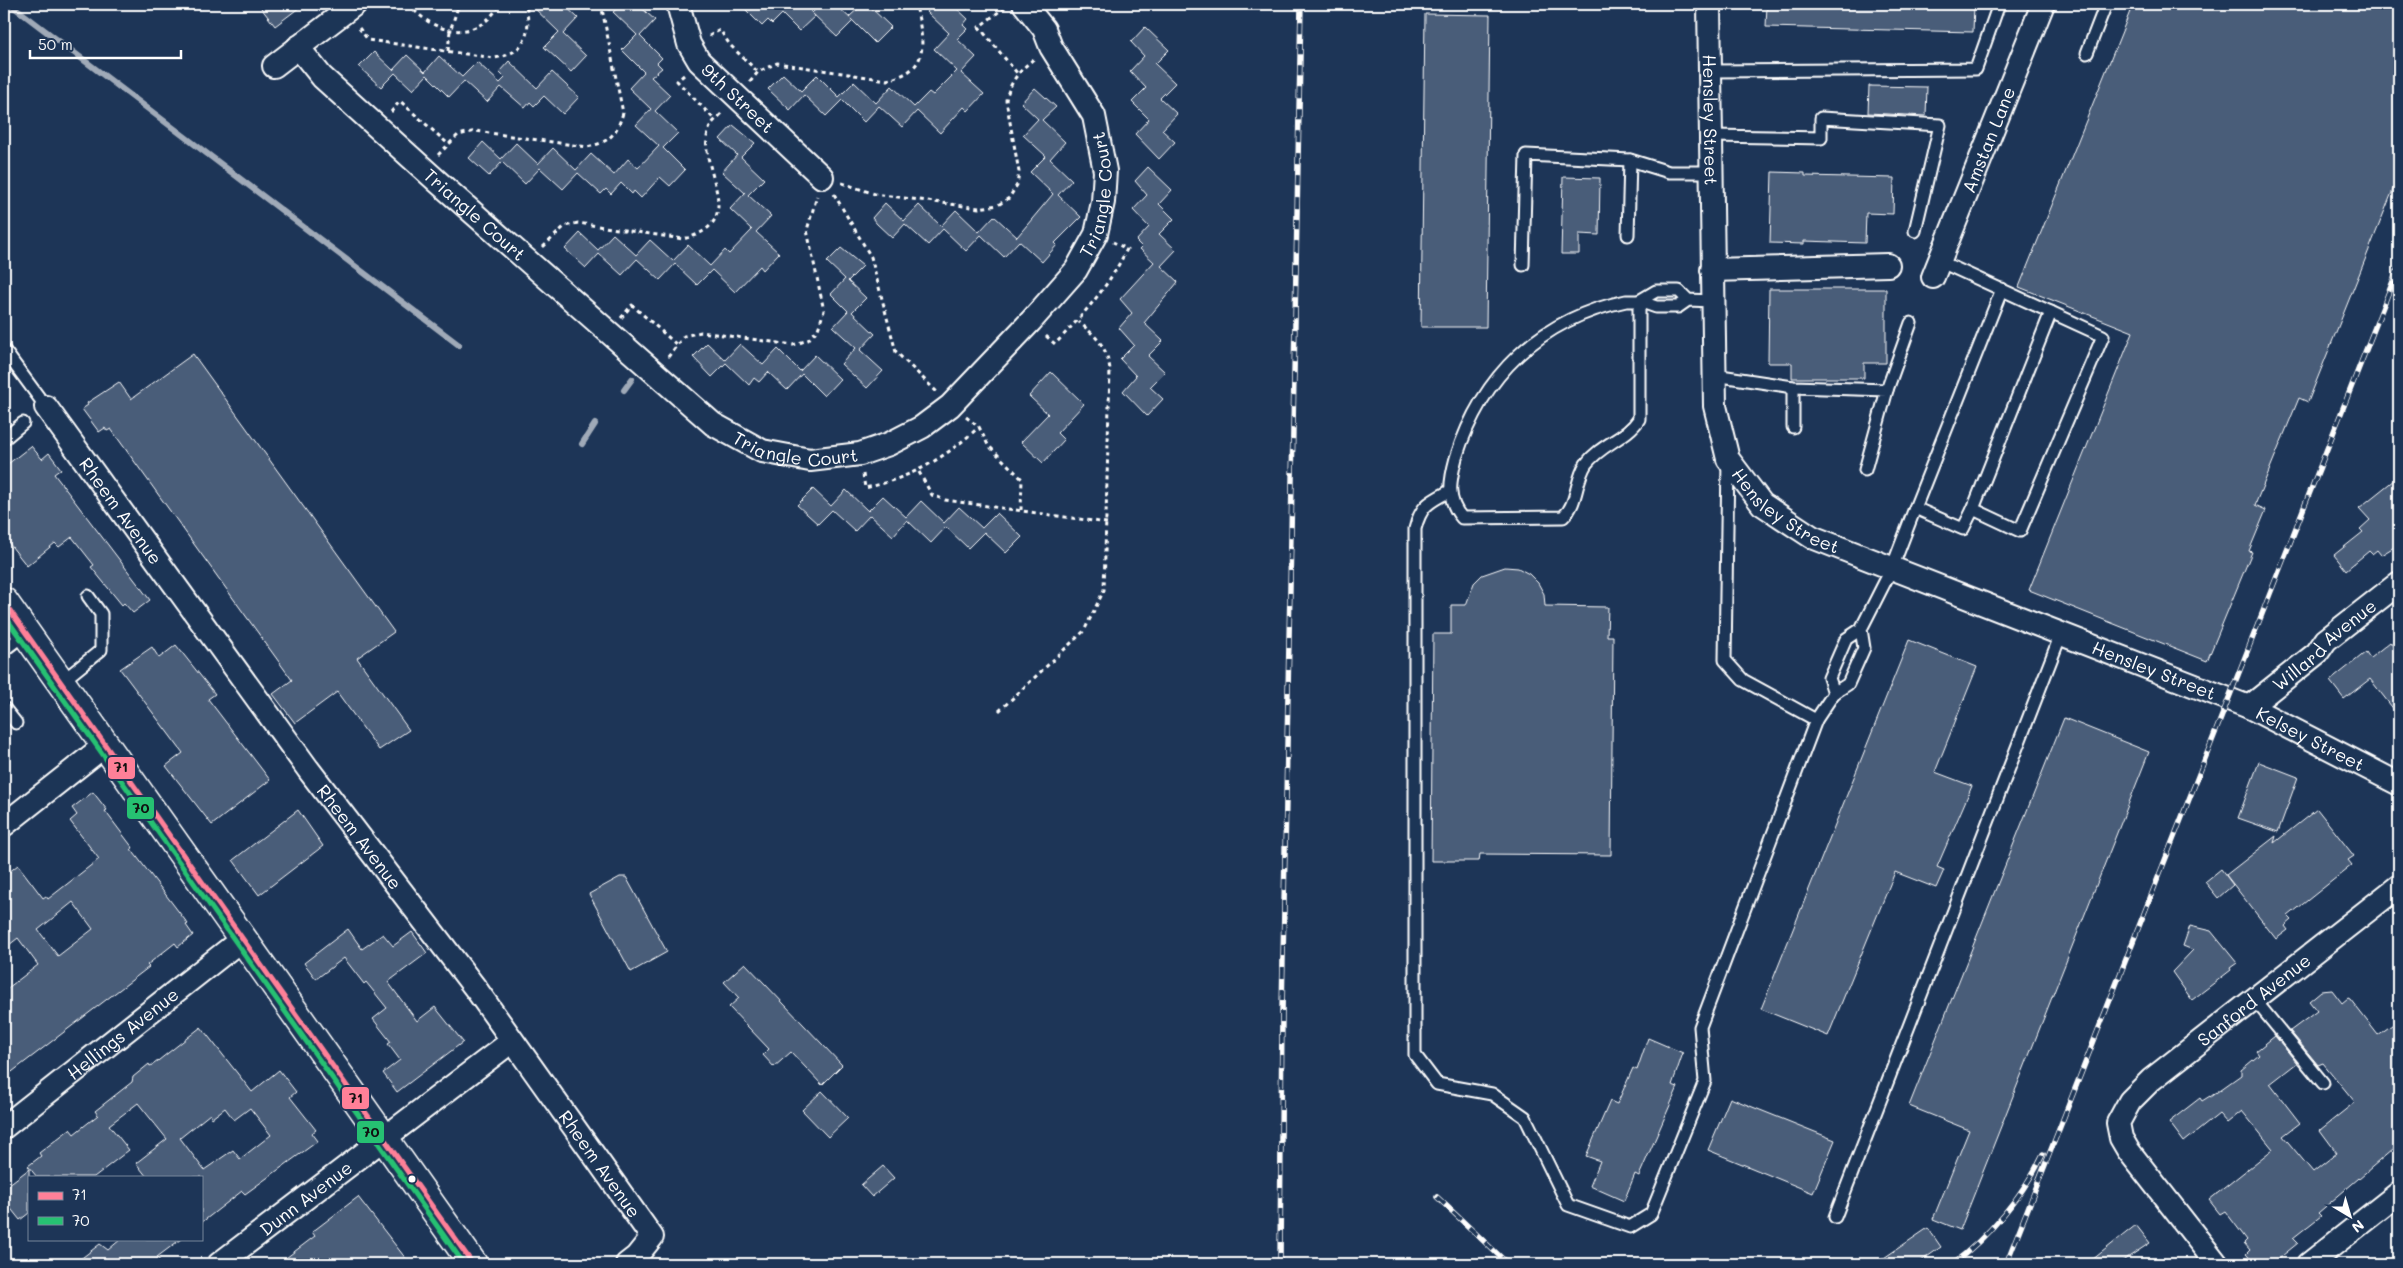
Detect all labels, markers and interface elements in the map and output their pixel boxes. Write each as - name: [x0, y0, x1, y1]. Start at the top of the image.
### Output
- scale bar: [30, 28, 181, 60]
- text: 50 m: [38, 34, 73, 54]
- street label: Hensley Street: [1698, 54, 1724, 186]
- street label: 9th Street: [696, 58, 780, 138]
- street label: Amstan Lane: [1956, 83, 2020, 196]
- street label: Triangle Court: [1073, 130, 1117, 261]
- street label: Triangle Court: [419, 163, 531, 266]
- street label: Triangle Court: [729, 425, 859, 472]
- street label: Rheem Avenue: [74, 452, 168, 569]
- street label: Hensley Street: [1727, 463, 1843, 559]
- street label: Willard Avenue: [2267, 593, 2381, 696]
- street label: Hensley Street: [2089, 635, 2219, 705]
- street label: Kelsey Street: [2252, 701, 2369, 776]
- line badge: 71: [107, 756, 136, 780]
- text: 71: [114, 757, 128, 776]
- street label: Rheem Avenue: [312, 779, 408, 894]
- line badge: 70: [126, 796, 155, 820]
- text: 70: [133, 798, 149, 817]
- street label: Sanford Avenue: [2192, 948, 2315, 1051]
- street label: Hellings Avenue: [62, 982, 183, 1085]
- line badge: 71: [341, 1086, 370, 1110]
- text: 71: [349, 1088, 363, 1107]
- street label: Rheem Avenue: [554, 1105, 646, 1222]
- line badge: 70: [356, 1120, 385, 1144]
- text: 70: [363, 1122, 379, 1141]
- street label: Dunn Avenue: [255, 1155, 357, 1241]
- unlabelled marker: [407, 1174, 417, 1184]
- legend: [28, 1176, 202, 1240]
- text: 71: [72, 1184, 87, 1204]
- north arrow: [2326, 1190, 2376, 1240]
- text: 70: [72, 1210, 90, 1230]
- text: N: [2348, 1216, 2368, 1237]

